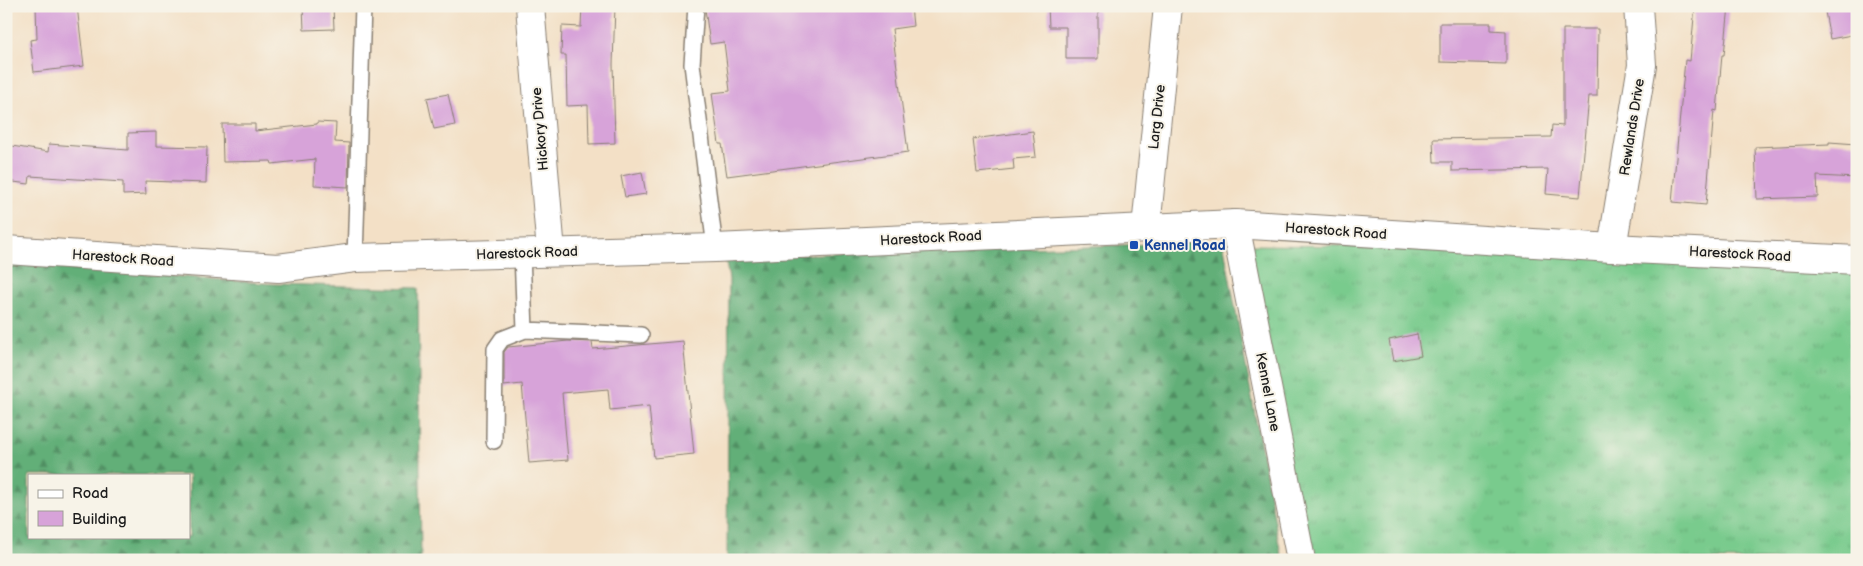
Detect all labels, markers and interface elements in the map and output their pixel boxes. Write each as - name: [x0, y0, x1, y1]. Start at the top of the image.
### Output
- street label: Rewlands Drive: [1616, 77, 1648, 177]
- street label: Larg Drive: [1145, 84, 1169, 150]
- street label: Hickory Drive: [528, 87, 552, 171]
- street label: Harestock Road: [1285, 219, 1387, 243]
- street label: Harestock Road: [880, 227, 982, 249]
- place label: Kennel Road: [1144, 237, 1226, 254]
- marker: Kennel Road: [1128, 239, 1140, 251]
- street label: Harestock Road: [476, 243, 578, 263]
- street label: Harestock Road: [1689, 243, 1791, 265]
- street label: Harestock Road: [72, 246, 174, 270]
- street label: Kennel Lane: [1252, 351, 1284, 433]
- legend: [28, 474, 190, 538]
- text: Road: [72, 484, 108, 503]
- text: Building: [72, 510, 127, 529]

